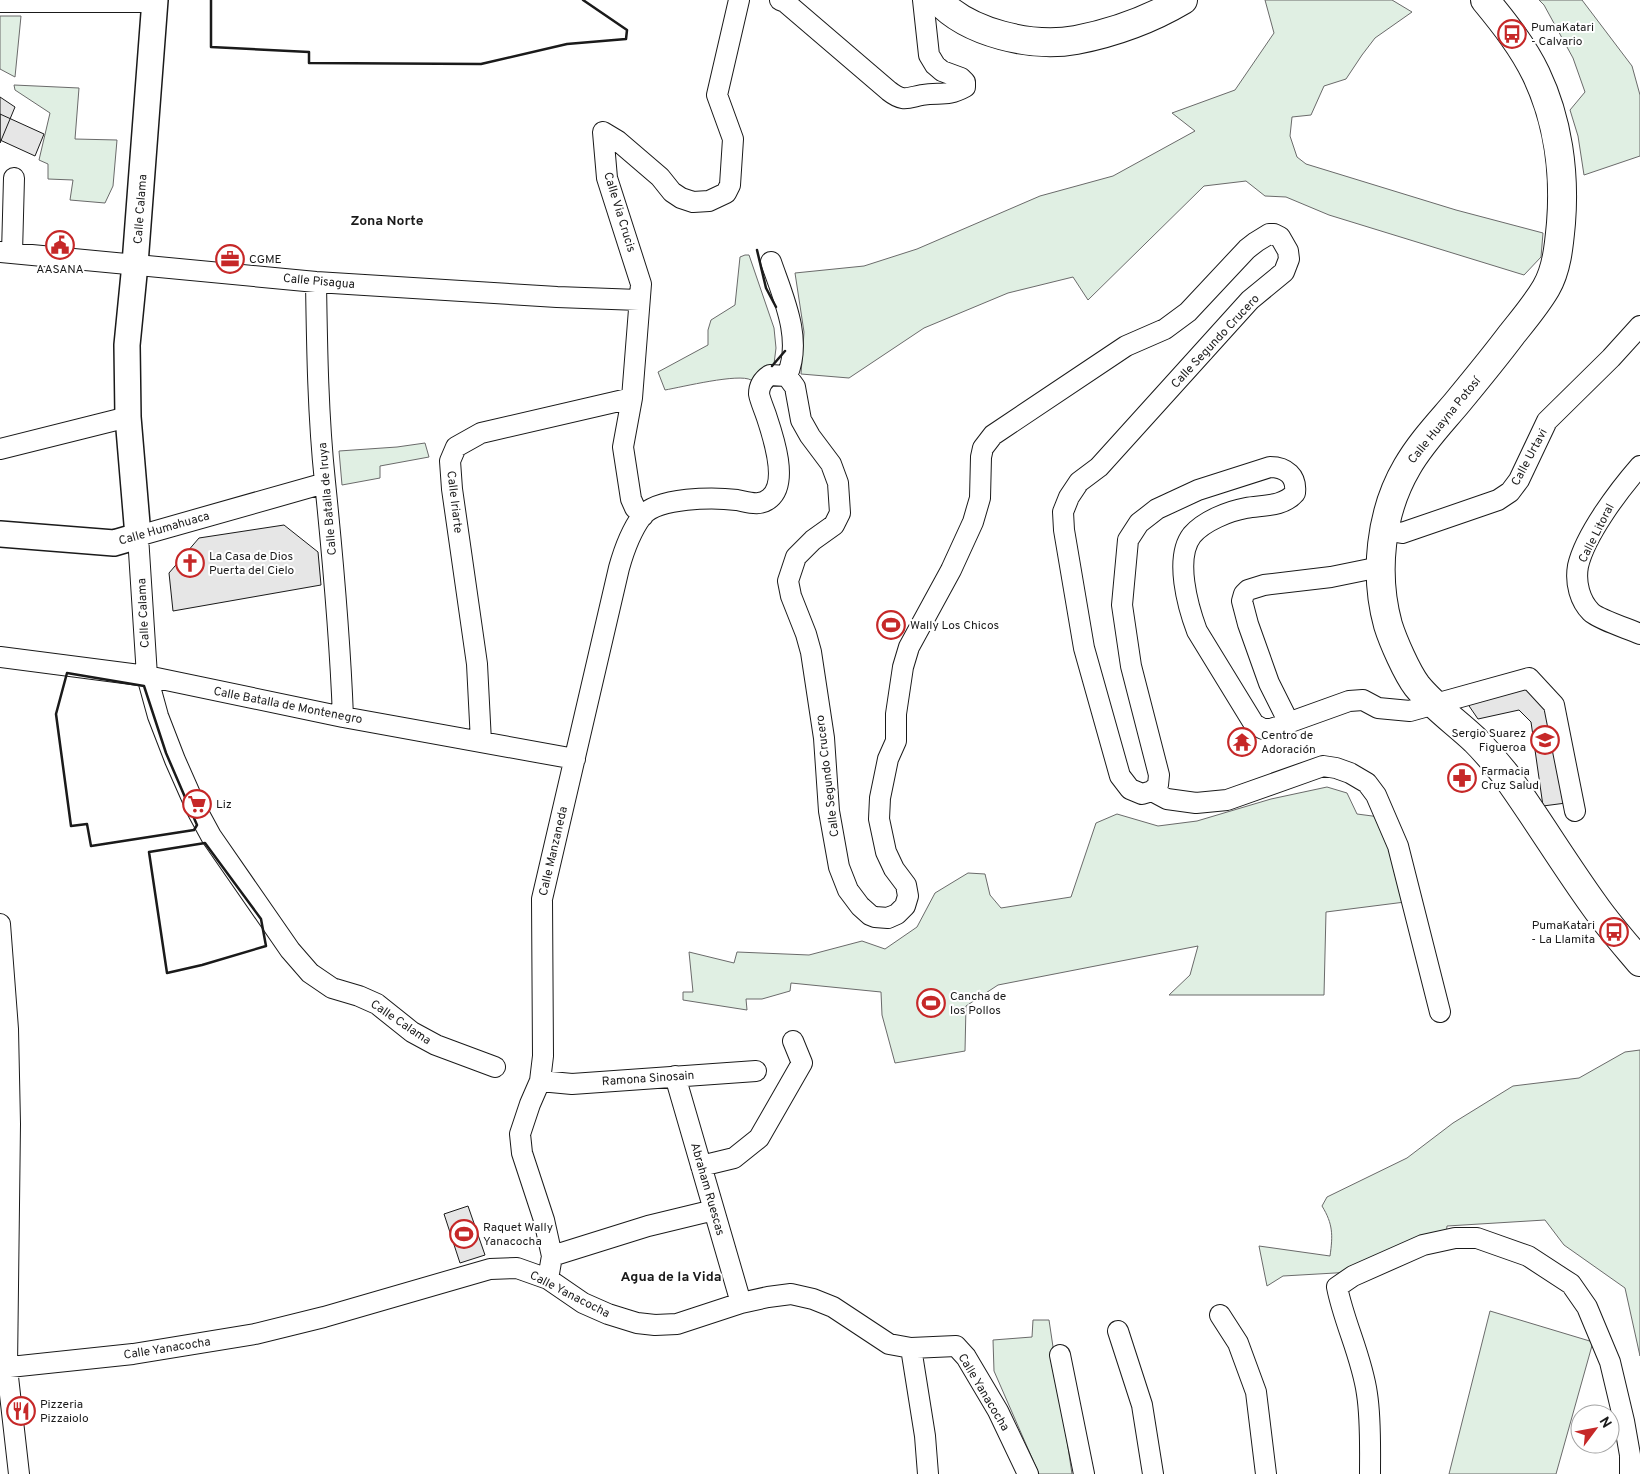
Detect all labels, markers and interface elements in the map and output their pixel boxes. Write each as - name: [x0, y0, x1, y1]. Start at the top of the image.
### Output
- bus stop icon: PumaKatari - Calvario: [1497, 19, 1527, 49]
- place label: PumaKatari - Calvario: [1531, 20, 1594, 50]
- street label: Calle Via Crucis: [599, 170, 639, 254]
- street label: Calle Calama: [131, 174, 151, 244]
- district label: Zona Norte: [350, 213, 424, 230]
- public building icon: AASANA: [45, 230, 75, 260]
- office icon: CGME: [215, 244, 245, 274]
- place label: CGME: [249, 252, 282, 268]
- place label: AASANA: [36, 262, 84, 278]
- street label: Calle Pisagua: [282, 271, 356, 293]
- street label: Calle Segundo Crucero: [1168, 291, 1264, 392]
- street label: Calle Huayna Potosí: [1405, 373, 1485, 467]
- street label: Calle Urtavi: [1508, 426, 1552, 489]
- street label: Calle Batalla de Iruya: [315, 442, 341, 556]
- street label: Calle Iriarte: [442, 470, 466, 534]
- street label: Calle Litoral: [1575, 501, 1619, 566]
- street label: Calle Humahuaca: [117, 508, 212, 550]
- church icon: La Casa de Dios Puerta del Cielo: [175, 548, 205, 578]
- place label: La Casa de Dios Puerta del Cielo: [209, 549, 295, 579]
- street label: Calle Calama: [134, 578, 154, 648]
- sports icon: Wally Los Chicos: [876, 610, 906, 640]
- place label: Wally Los Chicos: [910, 618, 999, 634]
- street label: Calle Batalla de Montenegro: [212, 684, 364, 728]
- street label: Calle Segundo Crucero: [813, 714, 843, 838]
- school or university icon: Sergio Suarez Figueroa: [1530, 725, 1560, 755]
- place label: Sergio Suarez Figueroa: [1452, 726, 1526, 756]
- temple icon: Centro de Adoración: [1227, 727, 1257, 757]
- place label: Centro de Adoración: [1261, 728, 1316, 758]
- pharmacy icon: Farmacia Cruz Salud: [1447, 763, 1477, 793]
- place label: Farmacia Cruz Salud: [1481, 764, 1539, 794]
- supermarket icon: Liz: [182, 789, 212, 819]
- place label: Liz: [216, 797, 232, 813]
- street label: Calle Manzaneda: [536, 805, 572, 898]
- bus stop icon: PumaKatari - La Llamita: [1599, 917, 1629, 947]
- place label: PumaKatari - La Llamita: [1531, 918, 1595, 948]
- sports icon: Cancha de los Pollos: [916, 988, 946, 1018]
- place label: Cancha de los Pollos: [950, 989, 1006, 1019]
- street label: Calle Calama: [367, 997, 434, 1049]
- street label: Ramona Sinosain: [601, 1068, 695, 1090]
- street label: Abraham Ruescas: [686, 1141, 728, 1238]
- sports icon: Raquet Wally Yanacocha: [449, 1219, 479, 1249]
- place label: Raquet Wally Yanacocha: [483, 1220, 553, 1250]
- street label: Calle Yanacocha: [527, 1268, 612, 1322]
- district label: Agua de la Vida: [620, 1269, 722, 1286]
- street label: Calle Yanacocha: [122, 1334, 212, 1364]
- street label: Calle Yanacocha: [954, 1351, 1013, 1434]
- restaurant icon: Pizzeria Pizzaiolo: [6, 1396, 36, 1426]
- place label: Pizzeria Pizzaiolo: [40, 1397, 89, 1427]
- north arrow: [1570, 1404, 1620, 1454]
- text: N: [1595, 1414, 1615, 1432]

